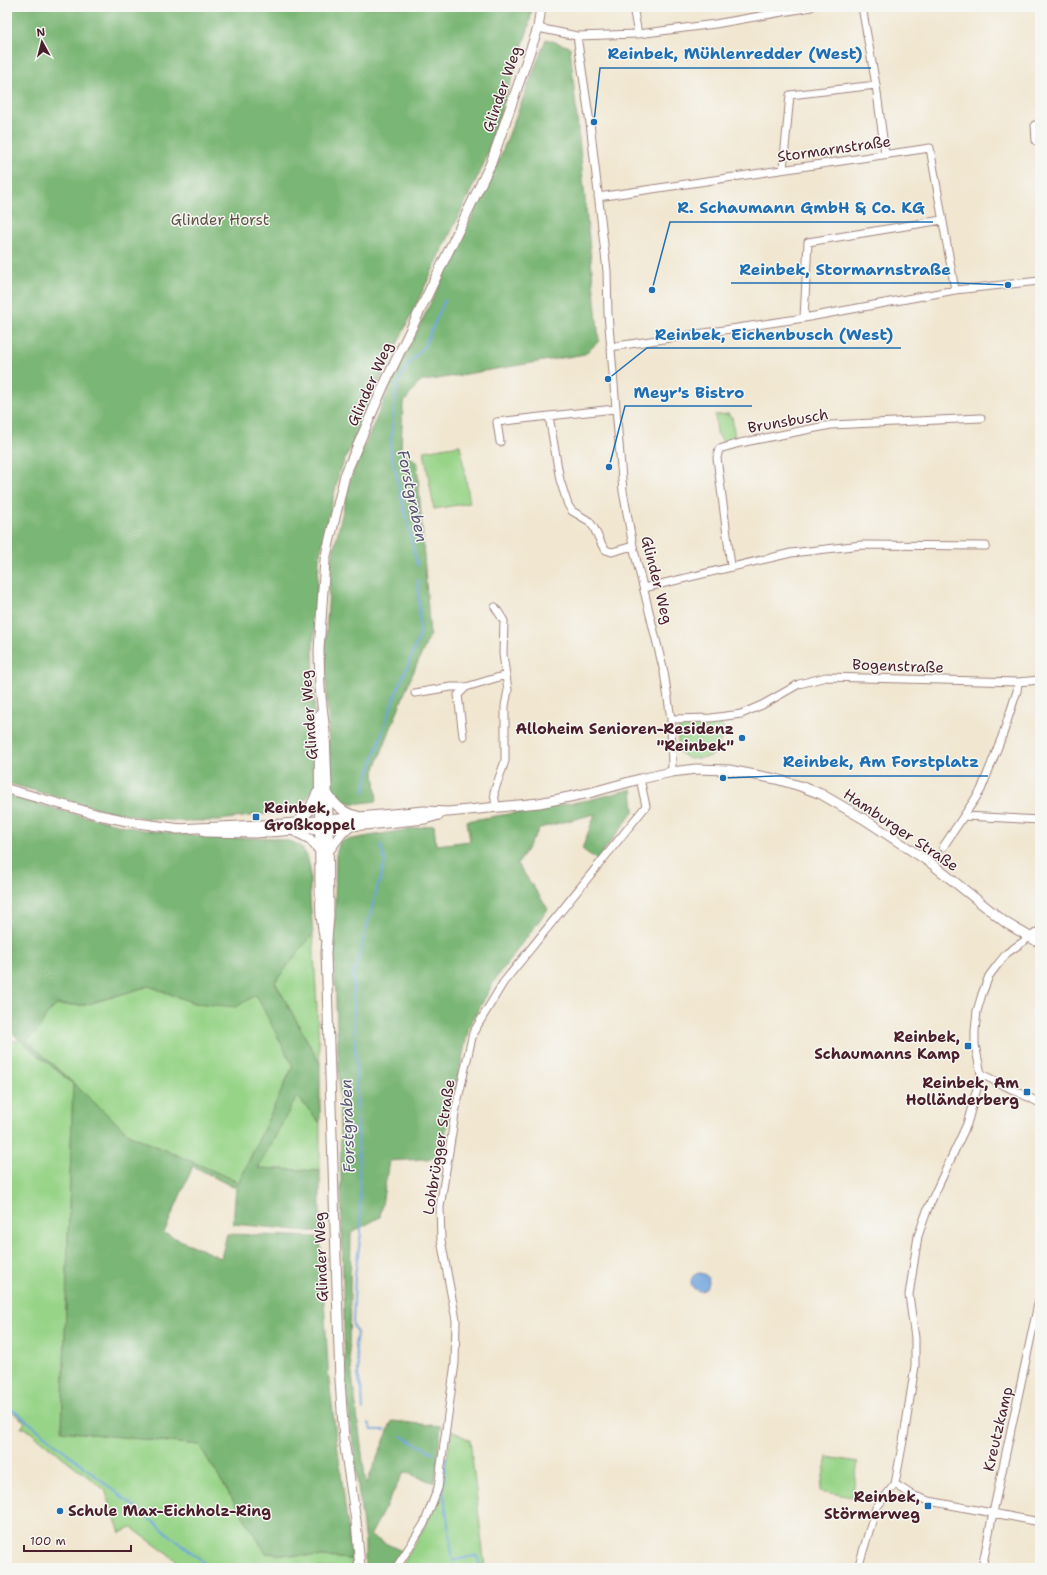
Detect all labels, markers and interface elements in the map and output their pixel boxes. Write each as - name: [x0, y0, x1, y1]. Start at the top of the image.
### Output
- north arrow: [22, 22, 62, 62]
- text: N: [36, 25, 46, 41]
- callout: Reinbek, Mühlenredder (West): [600, 40, 871, 68]
- street label: Glinder Weg: [478, 43, 526, 135]
- text: Reinbek, Mühlenredder (West): [607, 43, 863, 64]
- street label: Stormarnstraße: [776, 131, 892, 167]
- callout: R. Schaumann GmbH & Co. KG: [670, 194, 933, 222]
- text: R. Schaumann GmbH & Co. KG: [677, 197, 925, 218]
- park label: Glinder Horst: [171, 210, 269, 230]
- callout: Reinbek, Stormarnstraße: [731, 255, 958, 283]
- text: Reinbek, Stormarnstraße: [739, 259, 951, 280]
- callout: Reinbek, Eichenbusch (West): [647, 320, 901, 348]
- text: Reinbek, Eichenbusch (West): [655, 324, 893, 345]
- street label: Glinder Weg: [343, 339, 397, 429]
- callout: Meyr's Bistro: [625, 378, 752, 406]
- text: Meyr's Bistro: [634, 382, 744, 403]
- street label: Brunsbusch: [746, 404, 830, 438]
- water label: Forstgraben: [392, 448, 433, 544]
- street label: Glinder Weg: [636, 534, 678, 626]
- street label: Bogenstraße: [852, 654, 944, 678]
- street label: Glinder Weg: [296, 669, 322, 761]
- place label: Alloheim Senioren-Residenz "Reinbek": [515, 719, 734, 756]
- marker: Alloheim Senioren-Residenz "Reinbek": [737, 733, 747, 743]
- callout: Reinbek, Am Forstplatz: [775, 748, 988, 776]
- text: Reinbek, Am Forstplatz: [783, 751, 979, 772]
- street label: Hamburger Straße: [840, 784, 962, 876]
- place label: Reinbek, Großkoppel: [264, 798, 355, 835]
- marker: Reinbek, Großkoppel: [251, 812, 261, 822]
- place label: Reinbek, Schaumanns Kamp: [814, 1027, 960, 1064]
- marker: Reinbek, Schaumanns Kamp: [963, 1041, 973, 1051]
- place label: Reinbek, Am Holländerberg: [906, 1073, 1019, 1110]
- street label: Lohbrügger Straße: [418, 1078, 460, 1216]
- water label: Forstgraben: [335, 1079, 360, 1173]
- marker: Reinbek, Am Holländerberg: [1022, 1087, 1032, 1097]
- street label: Glinder Weg: [309, 1212, 333, 1302]
- street label: Kreutzkamp: [979, 1385, 1017, 1473]
- place label: Reinbek, Störmerweg: [824, 1487, 920, 1524]
- place label: Schule Max-Eichholz-Ring: [68, 1501, 271, 1521]
- marker: Reinbek, Störmerweg: [923, 1501, 933, 1511]
- marker: Schule Max-Eichholz-Ring: [55, 1506, 65, 1516]
- scale bar: [24, 1527, 131, 1553]
- text: 100 m: [30, 1533, 66, 1549]

